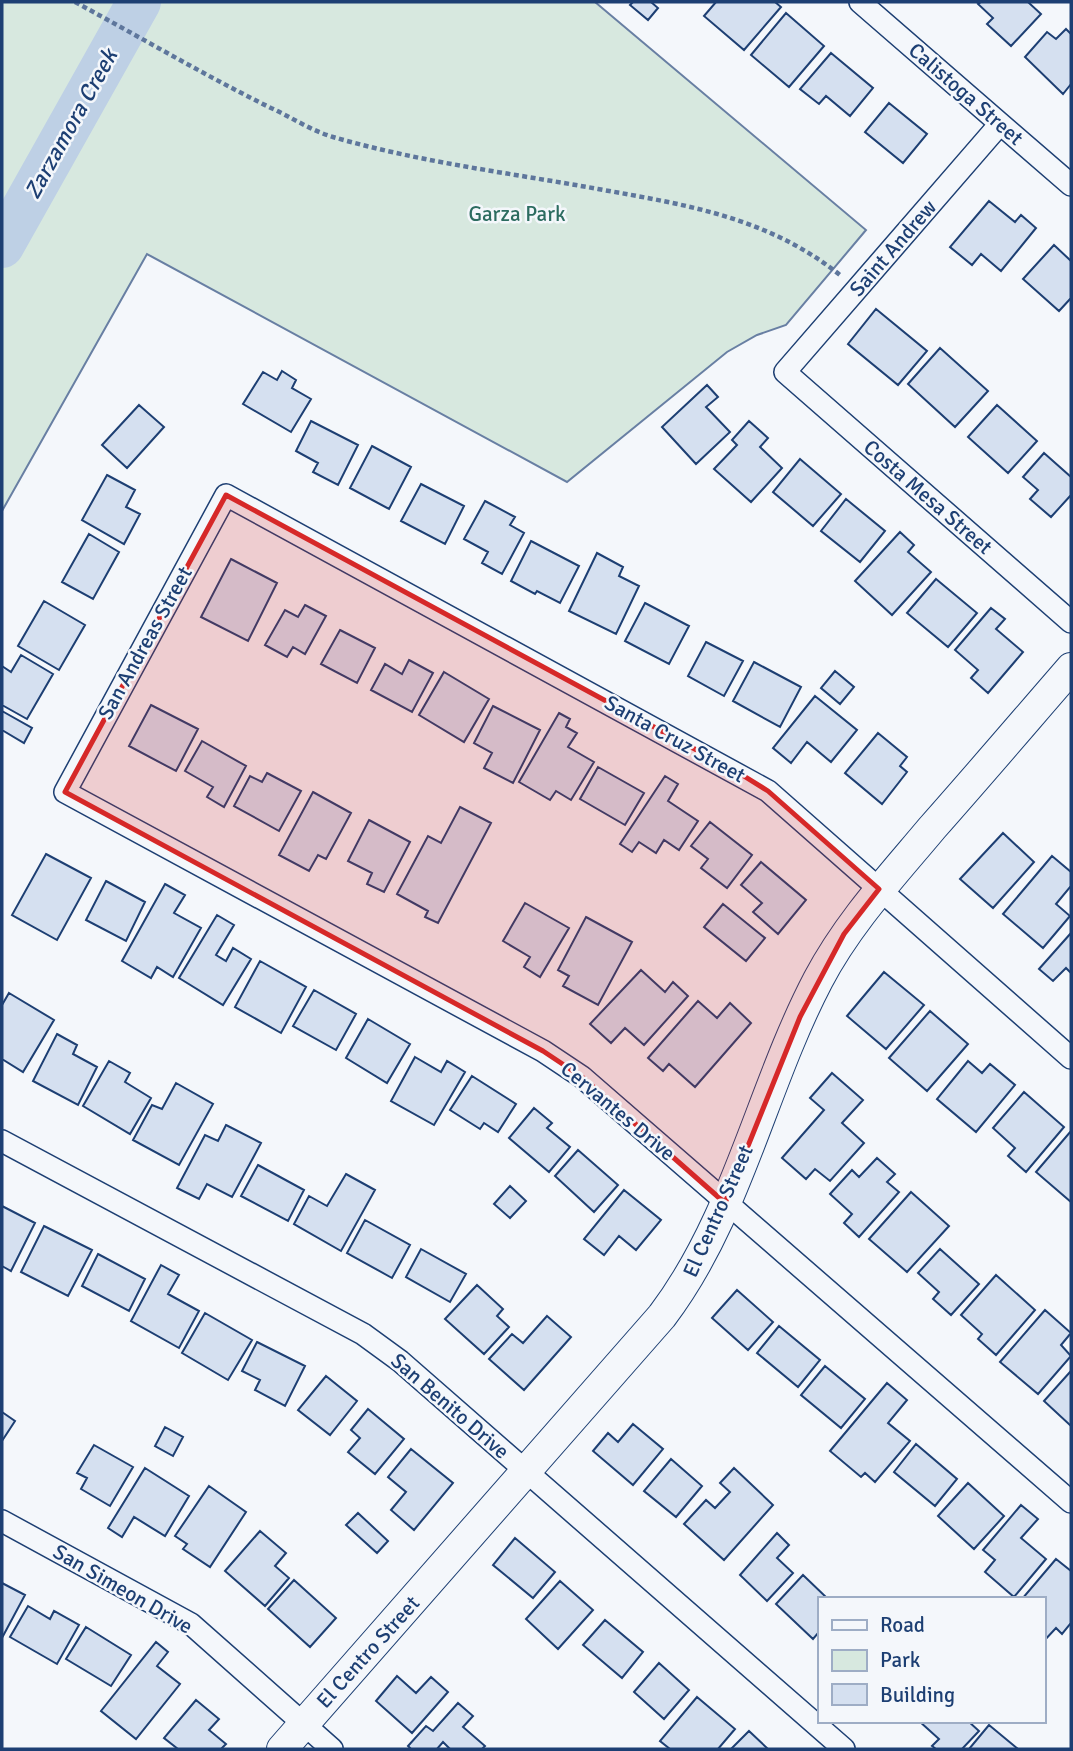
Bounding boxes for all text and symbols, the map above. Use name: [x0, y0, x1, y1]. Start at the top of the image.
street label: Calistoga Street: [903, 37, 1029, 151]
water label: Zarzamora Creek: [18, 42, 125, 204]
street label: Saint Andrew: [844, 194, 942, 302]
park label: Garza Park: [468, 201, 566, 227]
street label: Costa Mesa Street: [858, 434, 998, 560]
street label: San Andreas Street: [92, 562, 198, 724]
street label: Santa Cruz Street: [600, 690, 750, 788]
street label: Cervantes Drive: [555, 1056, 681, 1166]
street label: El Centro Street: [677, 1141, 759, 1281]
street label: San Benito Drive: [386, 1348, 514, 1464]
street label: San Simeon Drive: [49, 1538, 197, 1640]
street label: El Centro Street: [311, 1591, 425, 1713]
legend: [818, 1597, 1045, 1723]
text: Road: [880, 1612, 925, 1638]
text: Park: [880, 1647, 921, 1673]
text: Building: [880, 1682, 955, 1708]

